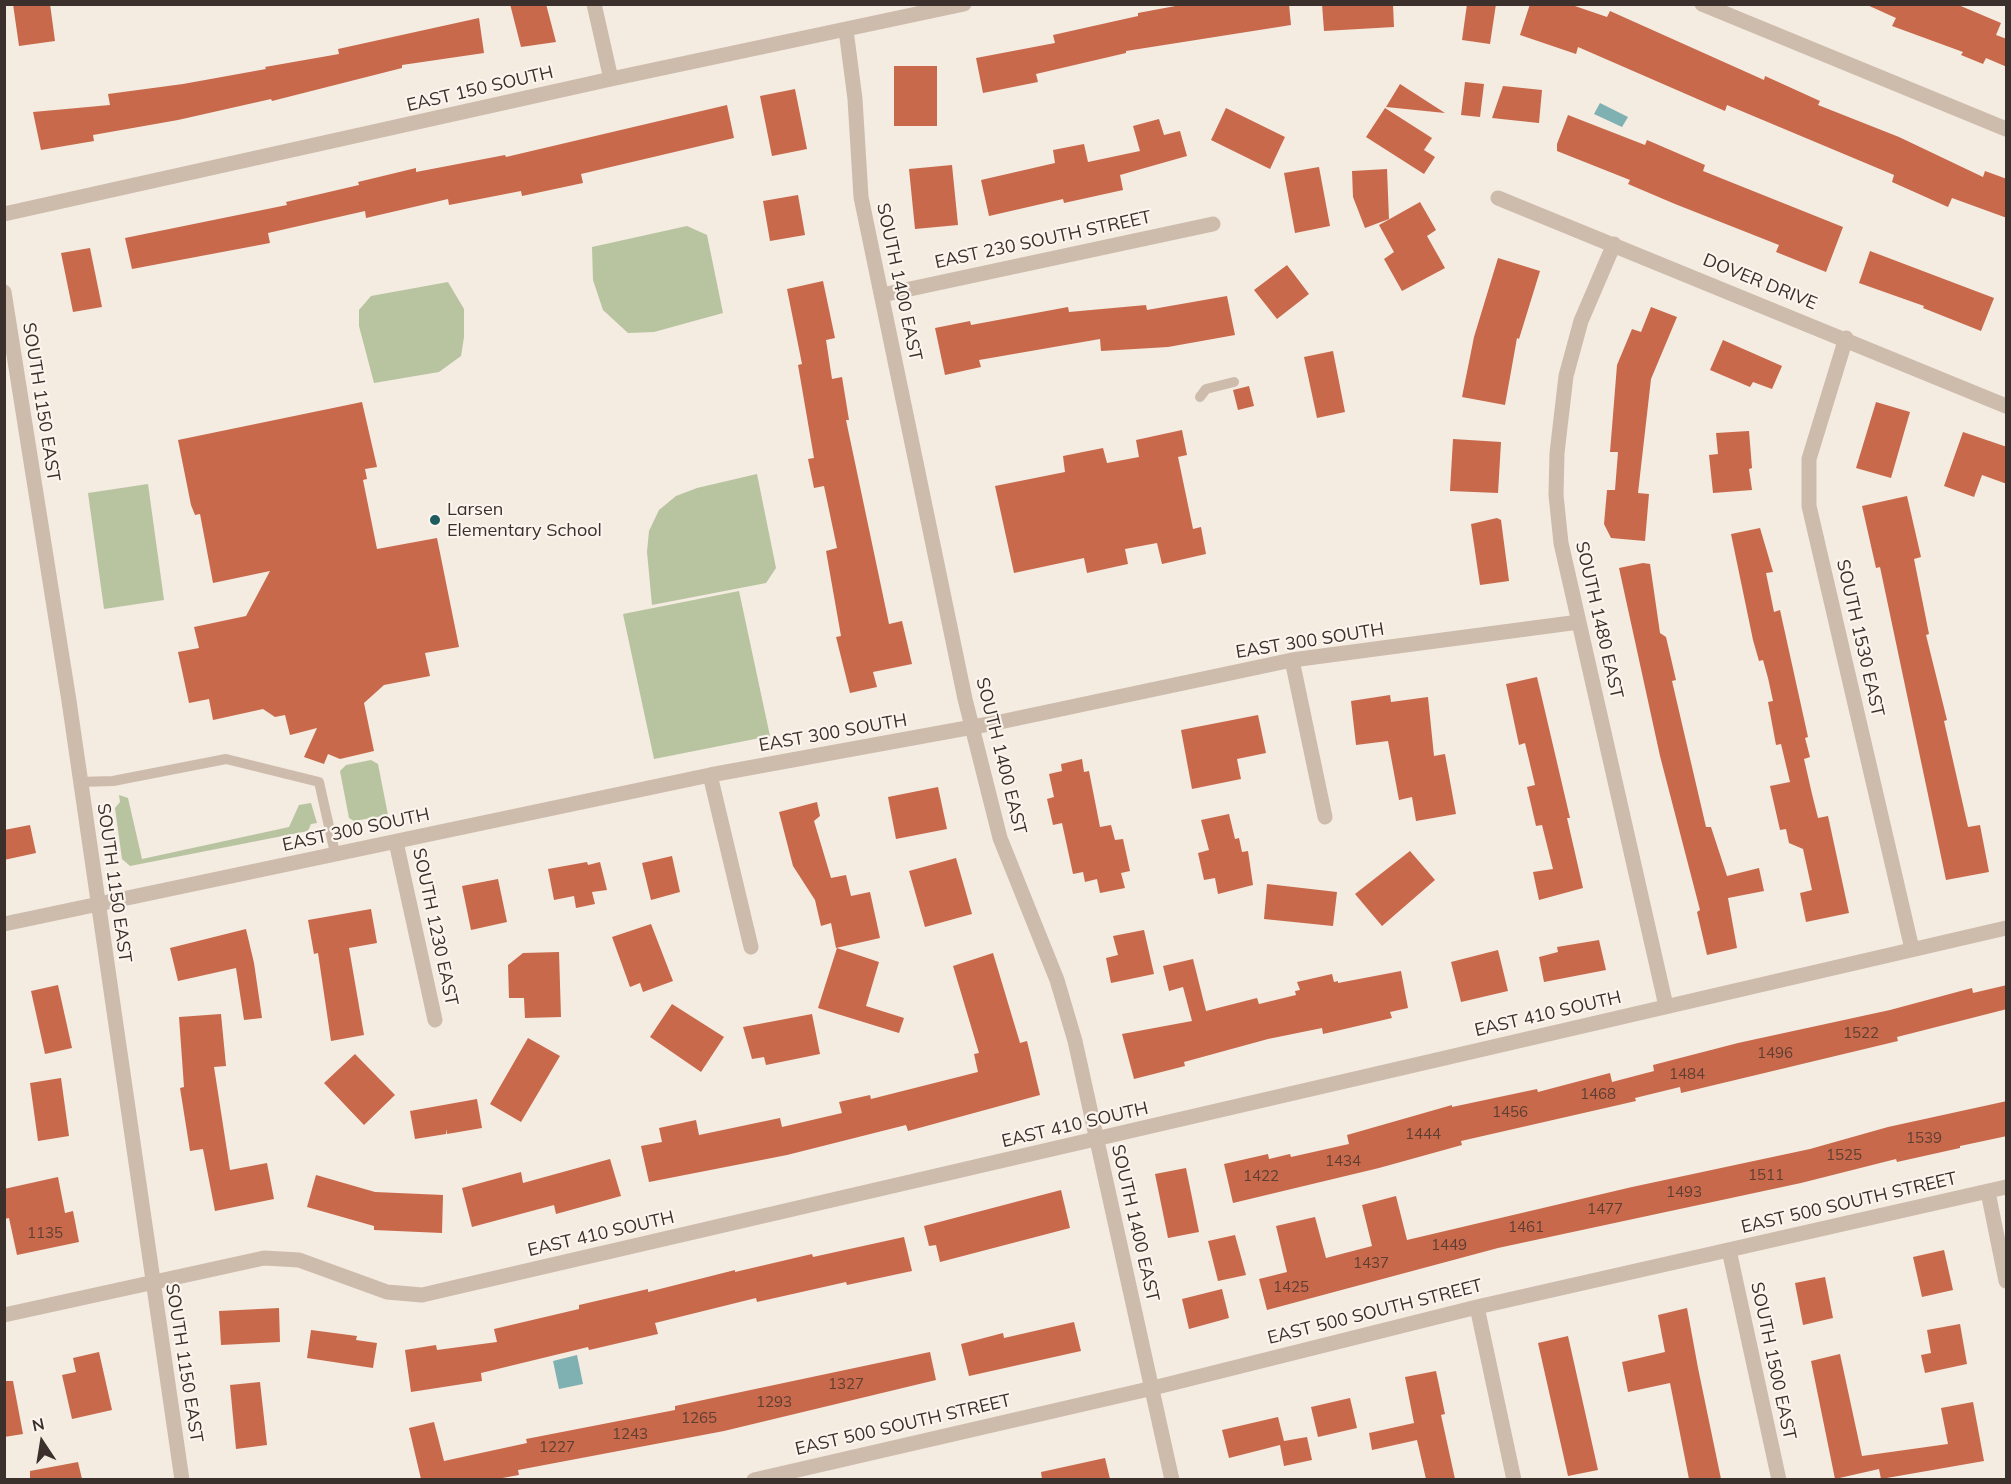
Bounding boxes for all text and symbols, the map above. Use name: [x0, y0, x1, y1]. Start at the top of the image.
street label: EAST 150 SOUTH: [405, 62, 555, 116]
street label: SOUTH 1400 EAST: [872, 201, 926, 363]
street label: EAST 230 SOUTH STREET: [933, 206, 1153, 274]
street label: DOVER DRIVE: [1700, 249, 1820, 315]
street label: SOUTH 1150 EAST: [18, 321, 64, 483]
place label: Larsen Elementary School: [447, 499, 602, 542]
marker: Larsen Elementary School: [428, 513, 442, 527]
street label: SOUTH 1480 EAST: [1570, 539, 1628, 701]
street label: SOUTH 1530 EAST: [1831, 557, 1889, 719]
street label: EAST 300 SOUTH: [1234, 619, 1386, 663]
street label: SOUTH 1400 EAST: [971, 675, 1031, 837]
street label: EAST 300 SOUTH: [757, 709, 909, 757]
street label: SOUTH 1150 EAST: [92, 802, 136, 964]
street label: EAST 300 SOUTH: [280, 804, 432, 856]
street label: SOUTH 1230 EAST: [408, 846, 462, 1008]
street label: EAST 410 SOUTH: [1473, 987, 1623, 1041]
house number: 1522: [1843, 1024, 1879, 1042]
house number: 1496: [1757, 1044, 1793, 1062]
house number: 1484: [1669, 1065, 1705, 1083]
house number: 1468: [1580, 1085, 1616, 1103]
street label: EAST 410 SOUTH: [1000, 1098, 1150, 1152]
house number: 1456: [1492, 1103, 1528, 1121]
house number: 1444: [1405, 1125, 1441, 1143]
house number: 1539: [1906, 1129, 1942, 1147]
street label: SOUTH 1400 EAST: [1106, 1142, 1164, 1304]
house number: 1525: [1826, 1146, 1862, 1164]
house number: 1434: [1325, 1152, 1361, 1170]
house number: 1511: [1748, 1166, 1784, 1184]
house number: 1422: [1243, 1167, 1279, 1185]
street label: EAST 500 SOUTH STREET: [1739, 1168, 1959, 1238]
house number: 1493: [1666, 1183, 1702, 1201]
house number: 1477: [1587, 1200, 1623, 1218]
street label: EAST 410 SOUTH: [526, 1207, 676, 1261]
house number: 1461: [1508, 1218, 1544, 1236]
house number: 1135: [27, 1224, 63, 1242]
house number: 1449: [1431, 1236, 1467, 1254]
house number: 1437: [1353, 1254, 1389, 1272]
street label: EAST 500 SOUTH STREET: [1265, 1275, 1485, 1349]
house number: 1425: [1273, 1278, 1309, 1296]
street label: SOUTH 1500 EAST: [1746, 1280, 1800, 1442]
street label: SOUTH 1150 EAST: [161, 1282, 207, 1444]
house number: 1327: [828, 1375, 864, 1393]
street label: EAST 500 SOUTH STREET: [793, 1390, 1013, 1460]
house number: 1293: [756, 1393, 792, 1411]
house number: 1265: [681, 1409, 717, 1427]
north arrow: [12, 1412, 72, 1472]
text: N: [30, 1413, 46, 1435]
house number: 1243: [612, 1425, 648, 1443]
house number: 1227: [539, 1438, 575, 1456]

